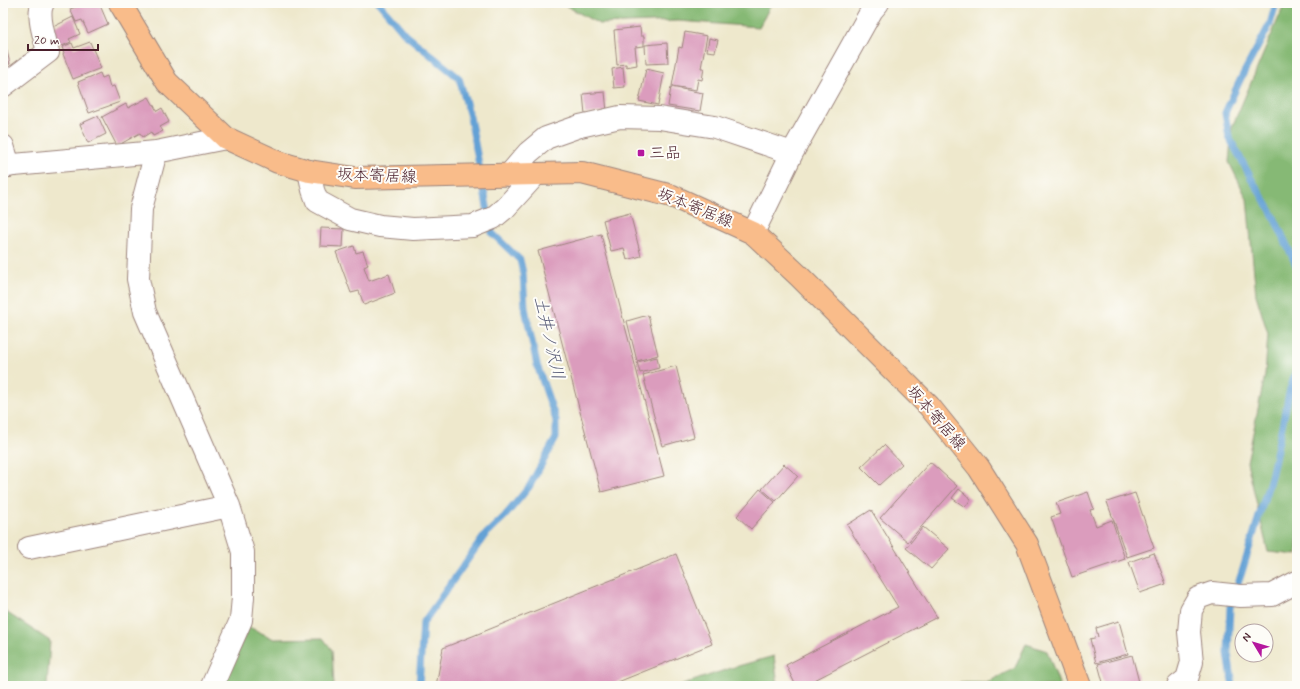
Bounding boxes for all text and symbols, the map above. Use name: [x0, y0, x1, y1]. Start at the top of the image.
scale bar: [28, 26, 98, 52]
text: 20 m: [34, 33, 60, 49]
place label: 三品: [649, 143, 681, 164]
marker: 三品: [636, 148, 646, 158]
street label: 坂本寄居線: [337, 164, 417, 188]
street label: 坂本寄居線: [654, 183, 736, 233]
water label: 土井ノ沢川: [529, 294, 569, 382]
street label: 坂本寄居線: [902, 381, 970, 455]
north arrow: [1234, 623, 1274, 663]
text: N: [1239, 630, 1255, 645]

